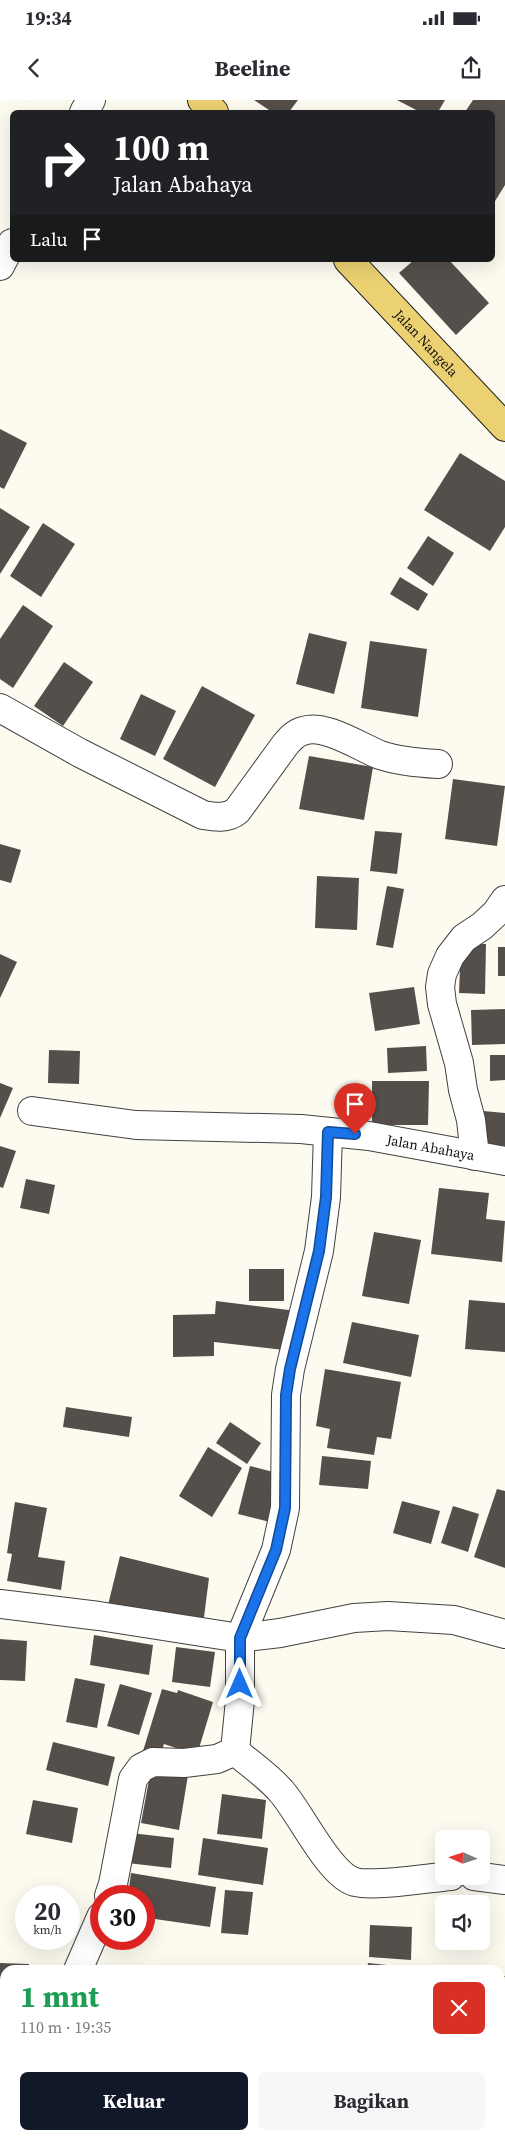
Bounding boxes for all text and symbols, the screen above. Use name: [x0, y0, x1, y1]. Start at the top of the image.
text: 19:34: [25, 5, 72, 31]
text: Beeline: [214, 53, 291, 83]
icon: back: [20, 54, 48, 82]
icon: share: [457, 54, 485, 82]
text: 100 m: [113, 124, 209, 172]
icon: right: [30, 130, 95, 195]
text: Jalan Abahaya: [113, 169, 253, 199]
icon: arrive: [78, 225, 106, 253]
text: Lalu: [30, 226, 68, 252]
street label: Jalan Nangela: [389, 304, 463, 382]
pin: [334, 1083, 376, 1134]
icon: arrive: [341, 1090, 369, 1118]
street label: Jalan Abahaya: [384, 1129, 477, 1165]
position arrow: [213, 1657, 265, 1709]
north arrow: [435, 1830, 490, 1885]
map controls: [435, 1830, 490, 1950]
speed limit sign: 30: [90, 1885, 155, 1950]
text: 20: [34, 1894, 61, 1928]
button: sound: [435, 1895, 490, 1950]
text: km/h: [33, 1922, 62, 1938]
text: 1 mnt: [20, 1976, 99, 2017]
button: close: [433, 1982, 485, 2034]
text: 110 m · 19:35: [20, 2016, 111, 2038]
button: Keluar: [20, 2072, 248, 2130]
button: Bagikan: [258, 2072, 485, 2130]

